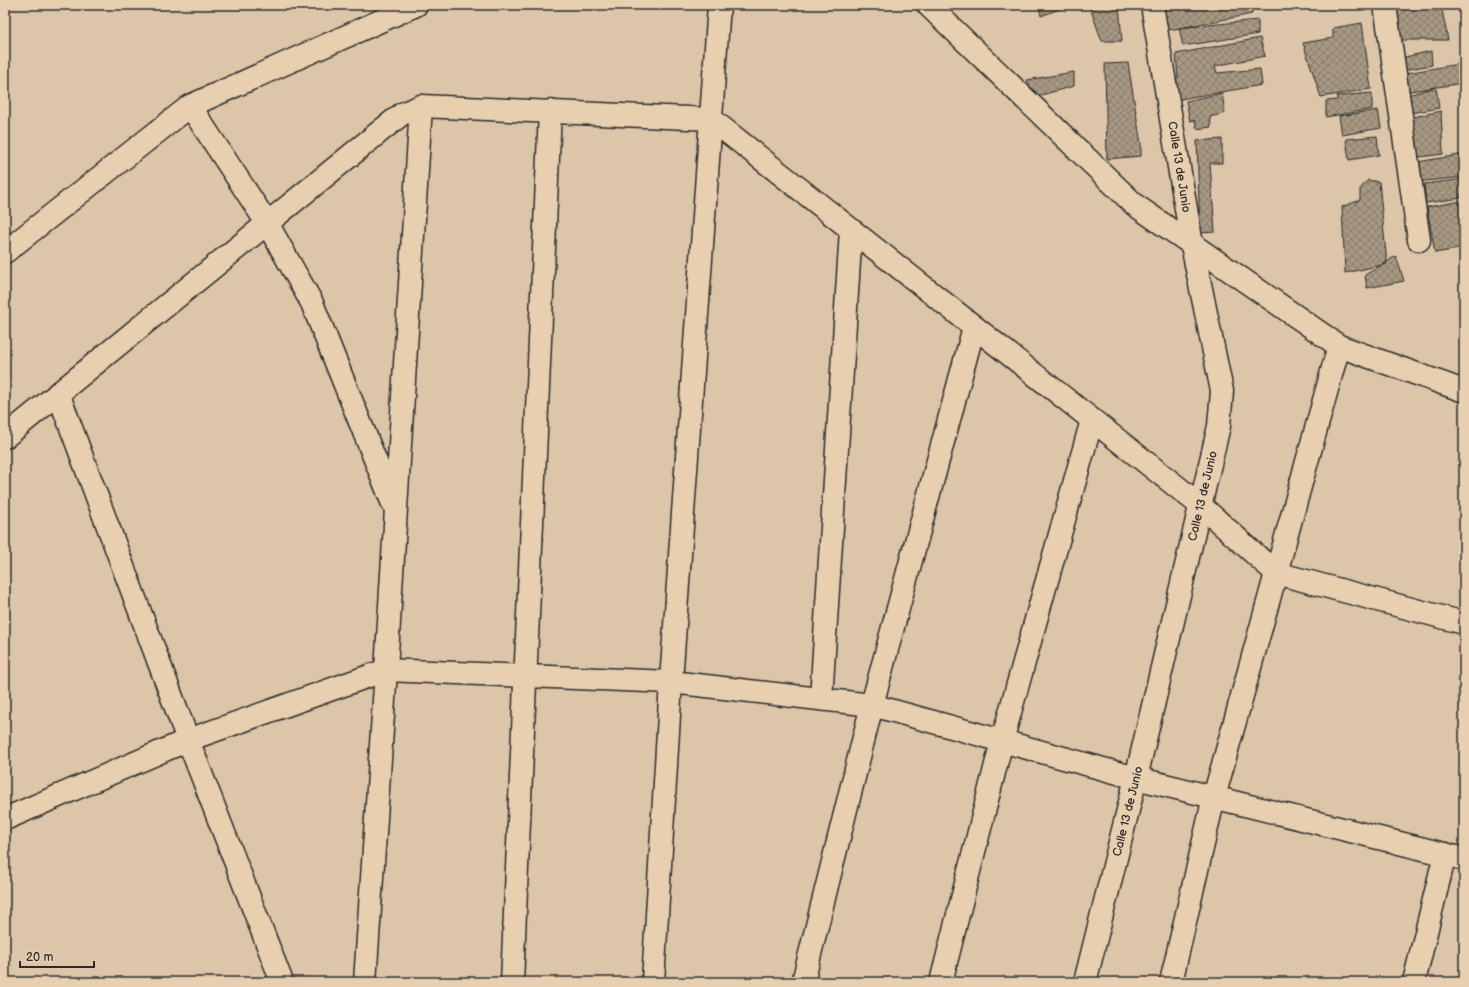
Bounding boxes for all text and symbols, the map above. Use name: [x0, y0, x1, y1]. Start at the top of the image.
street label: Calle 13 de Junio: [1164, 120, 1194, 214]
street label: Calle 13 de Junio: [1185, 449, 1220, 543]
street label: Calle 13 de Junio: [1109, 765, 1146, 858]
scale bar: [20, 943, 94, 969]
text: 20 m: [26, 950, 53, 965]

